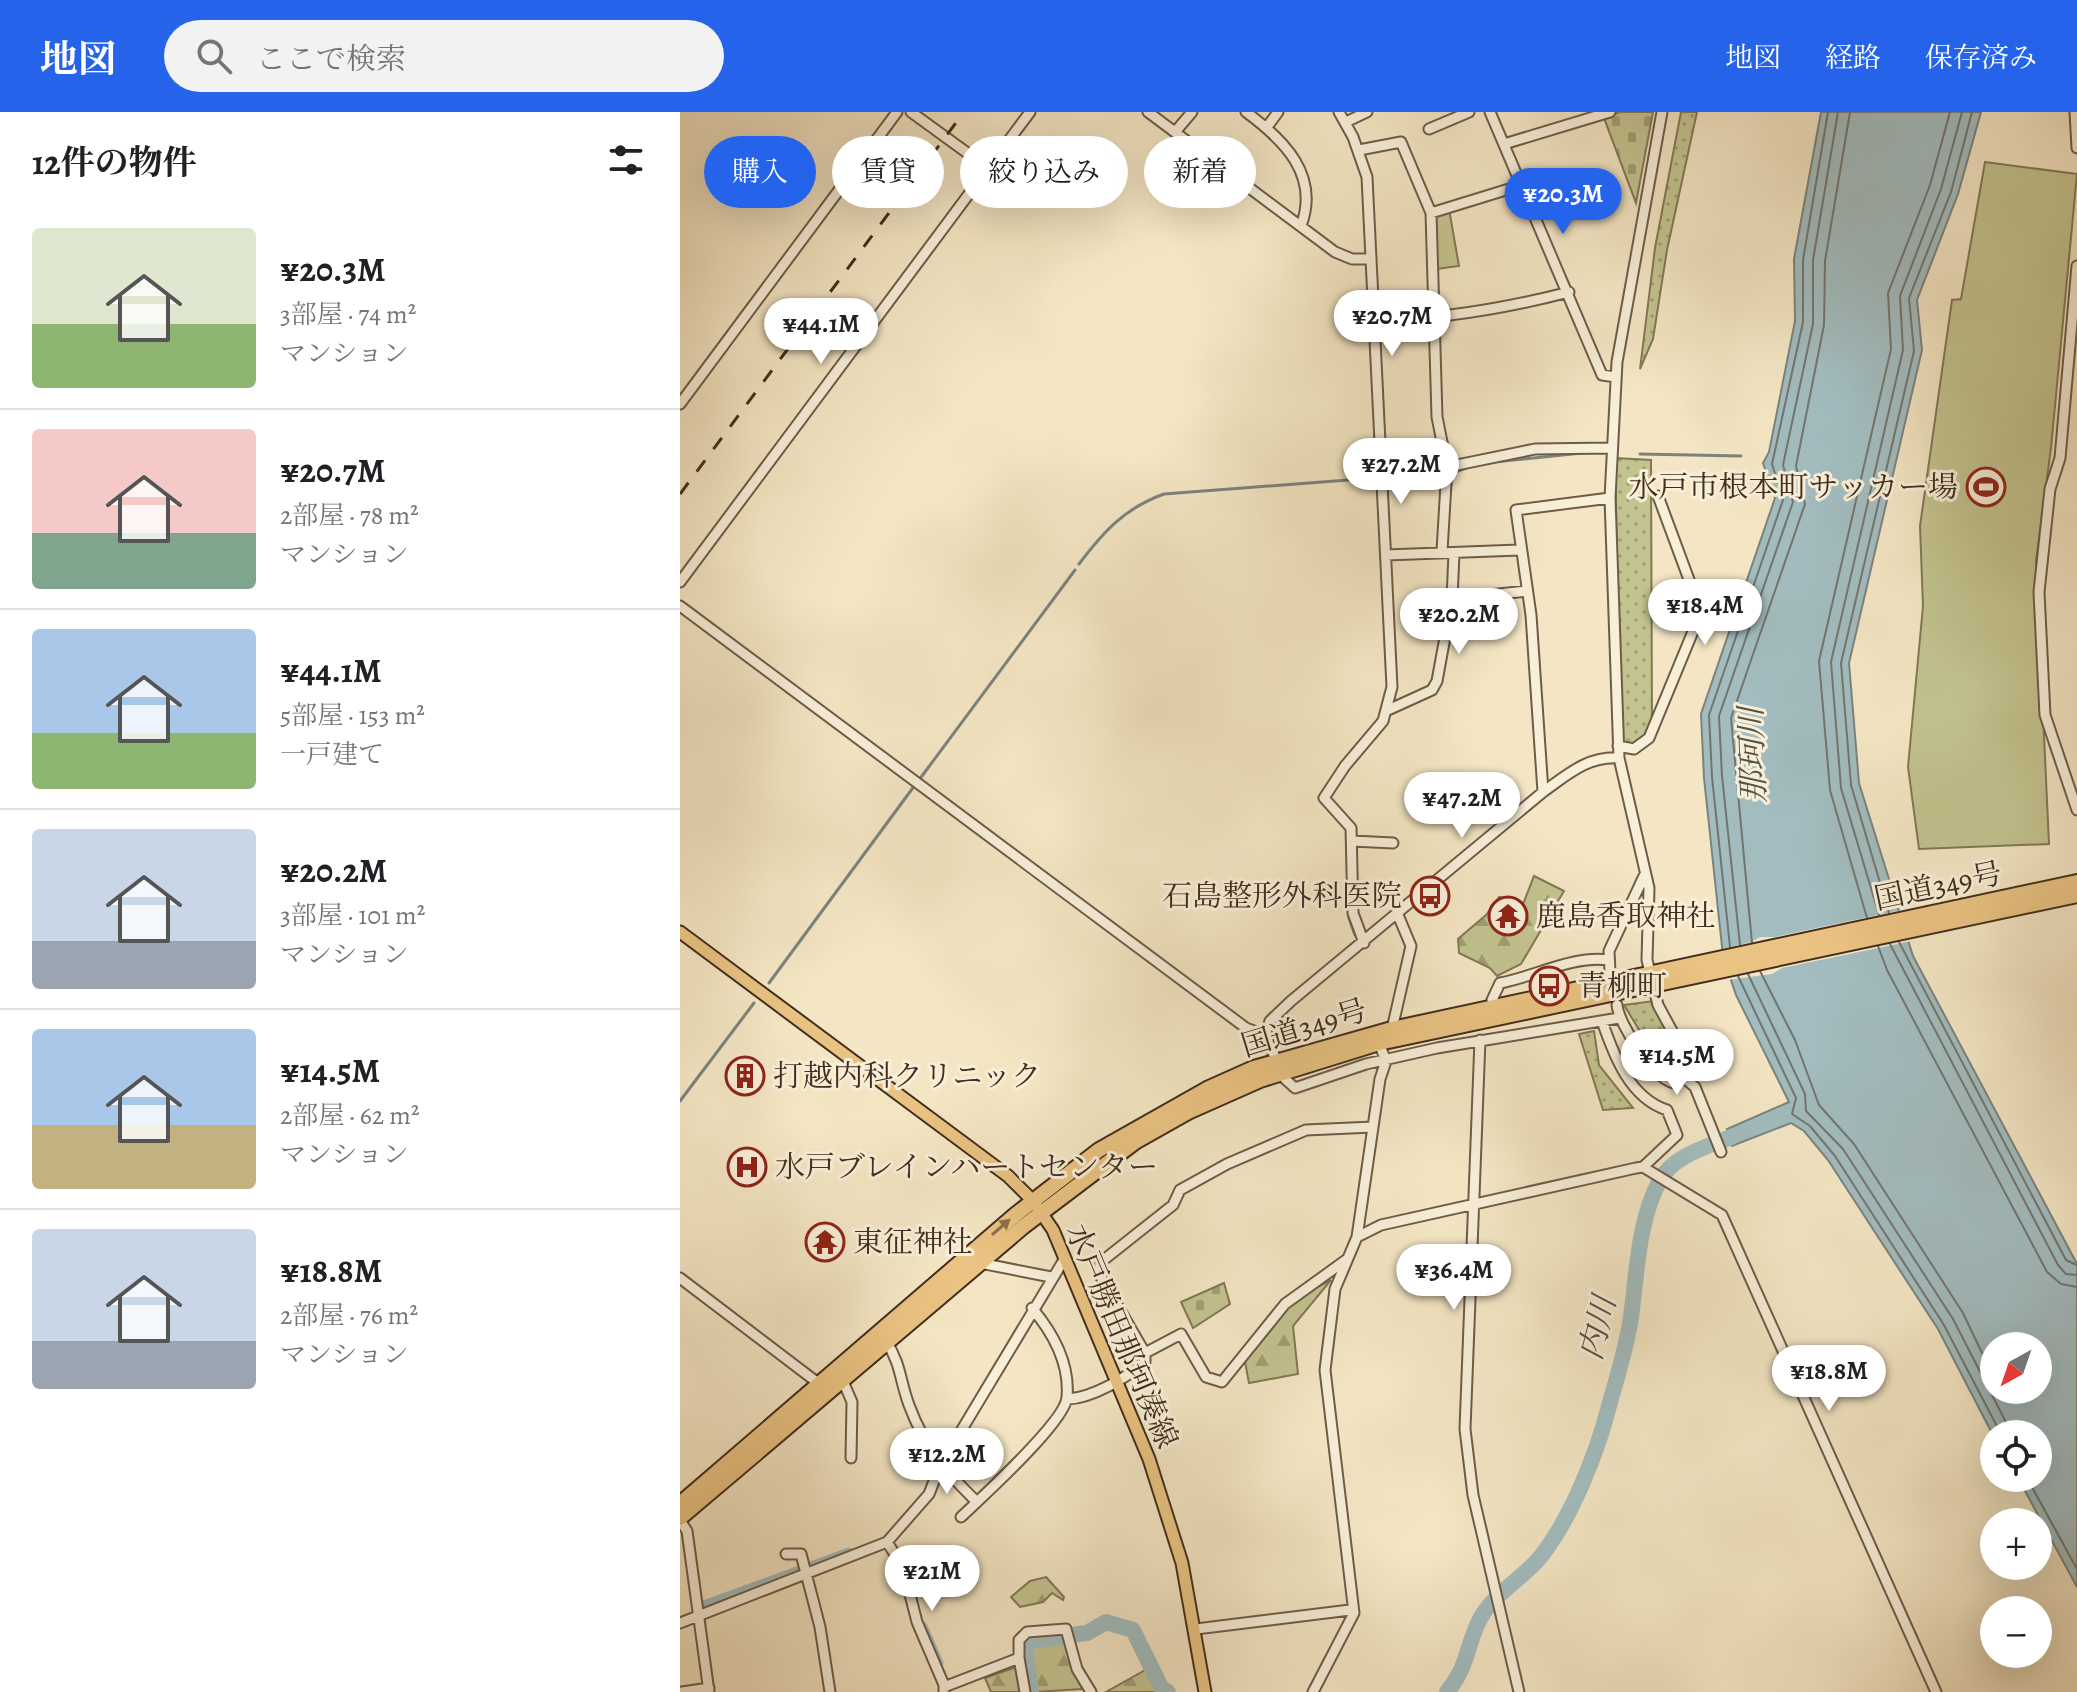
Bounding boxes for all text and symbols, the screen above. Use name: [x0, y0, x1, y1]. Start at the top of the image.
search box: [164, 20, 724, 92]
text: 地図: [40, 33, 116, 85]
icon: search: [192, 34, 236, 78]
text: ここで検索: [256, 39, 406, 79]
text: 地図: [1725, 39, 1781, 77]
text: 経路: [1825, 39, 1881, 77]
text: 保存済み: [1925, 39, 2037, 77]
chip: 購入: [704, 136, 816, 208]
chip: 賃貸: [832, 136, 944, 208]
chip: 絞り込み: [960, 136, 1128, 208]
chip: 新着: [1144, 136, 1256, 208]
icon: filters: [604, 138, 648, 182]
text: 12件の物件: [32, 139, 197, 186]
pin: ¥20.3M: [1498, 168, 1628, 236]
text: ¥20.3M: [1523, 176, 1603, 211]
text: ¥20.3M: [280, 246, 386, 293]
icon: home: [96, 260, 192, 356]
pin: ¥20.7M: [1327, 290, 1457, 358]
text: 3部屋 · 74 m²: [280, 297, 416, 332]
pin: ¥44.1M: [756, 298, 886, 366]
text: ¥20.7M: [1352, 298, 1432, 333]
text: ¥44.1M: [782, 306, 860, 341]
text: マンション: [280, 336, 409, 371]
pin: ¥27.2M: [1336, 438, 1466, 506]
text: ¥27.2M: [1361, 446, 1441, 481]
text: ¥20.7M: [280, 447, 386, 494]
icon: home: [96, 461, 192, 557]
sports icon: 水戸市根本町サッカー場: [1965, 466, 2007, 508]
place label: 水戸市根本町サッカー場: [1629, 467, 1958, 507]
text: 2部屋 · 78 m²: [280, 498, 419, 533]
text: マンション: [280, 537, 409, 572]
pin: ¥18.4M: [1640, 579, 1770, 647]
text: ¥18.4M: [1666, 587, 1744, 622]
pin: ¥20.2M: [1394, 588, 1524, 656]
text: ¥20.2M: [1418, 596, 1500, 631]
text: ¥44.1M: [280, 647, 382, 694]
icon: home: [96, 661, 192, 757]
text: 5部屋 · 153 m²: [280, 698, 425, 733]
water label: 那珂川: [1728, 703, 1776, 804]
text: 一戸建て: [280, 737, 384, 772]
pin: ¥47.2M: [1397, 772, 1527, 840]
text: ¥47.2M: [1422, 780, 1502, 815]
text: ¥20.2M: [280, 847, 387, 894]
street label: 国道349号: [1870, 853, 2006, 919]
icon: home: [96, 861, 192, 957]
bus stop icon: 石島整形外科医院: [1409, 875, 1451, 917]
place label: 石島整形外科医院: [1162, 876, 1402, 916]
temple icon: 鹿島香取神社: [1487, 895, 1529, 937]
place label: 鹿島香取神社: [1536, 896, 1716, 936]
text: 3部屋 · 101 m²: [280, 898, 425, 933]
text: マンション: [280, 937, 409, 972]
bus stop icon: 青柳町: [1528, 965, 1570, 1007]
place label: 青柳町: [1577, 966, 1667, 1006]
street label: 国道349号: [1236, 990, 1372, 1066]
pin: ¥14.5M: [1612, 1029, 1742, 1097]
text: ¥14.5M: [1639, 1037, 1715, 1072]
text: ¥14.5M: [280, 1047, 380, 1094]
building icon: 打越内科クリニック: [724, 1055, 766, 1097]
place label: 打越内科クリニック: [773, 1056, 1041, 1096]
icon: home: [96, 1061, 192, 1157]
text: 2部屋 · 62 m²: [280, 1098, 420, 1133]
text: マンション: [280, 1137, 409, 1172]
hospital icon: 水戸ブレインハートセンター: [726, 1146, 768, 1188]
place label: 水戸ブレインハートセンター: [775, 1147, 1158, 1187]
street label: 水戸勝田那珂湊線: [1057, 1218, 1187, 1454]
one-way arrow: [991, 1219, 1011, 1236]
temple icon: 東征神社: [804, 1221, 846, 1263]
place label: 東征神社: [853, 1222, 973, 1262]
pin: ¥36.4M: [1389, 1244, 1519, 1312]
text: ¥18.8M: [280, 1247, 382, 1294]
text: ¥36.4M: [1414, 1252, 1494, 1287]
icon: home: [96, 1261, 192, 1357]
water label: 内川: [1568, 1289, 1627, 1364]
text: 2部屋 · 76 m²: [280, 1298, 418, 1333]
north arrow: [1980, 1332, 2052, 1404]
map controls: [1980, 1332, 2052, 1668]
text: マンション: [280, 1337, 409, 1372]
pin: ¥18.8M: [1764, 1345, 1894, 1413]
text: ¥18.8M: [1790, 1353, 1868, 1388]
button: locate: [1980, 1420, 2052, 1492]
pin: ¥12.2M: [882, 1428, 1012, 1496]
text: ¥12.2M: [908, 1436, 986, 1471]
button: +: [1980, 1508, 2052, 1580]
pin: ¥21M: [885, 1545, 979, 1613]
text: ¥21M: [903, 1553, 961, 1588]
button: −: [1980, 1596, 2052, 1668]

